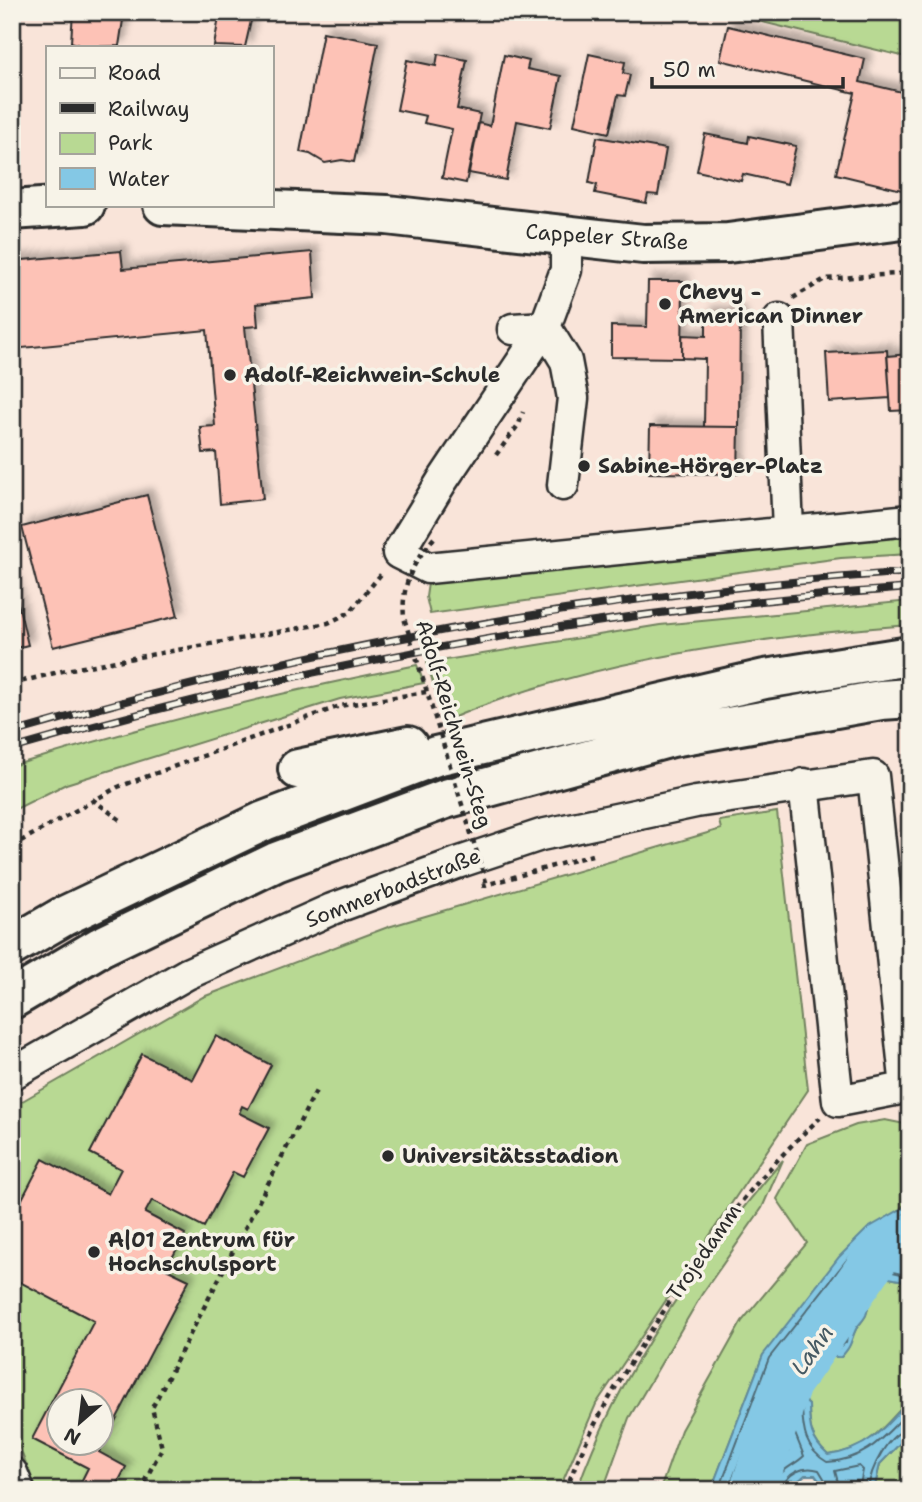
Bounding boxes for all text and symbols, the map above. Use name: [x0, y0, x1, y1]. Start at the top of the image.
legend: [46, 46, 273, 206]
scale bar: [652, 46, 843, 90]
text: 50 m: [663, 56, 716, 84]
text: Road: [108, 59, 161, 87]
text: Railway: [108, 95, 190, 123]
text: Park: [108, 129, 153, 157]
text: Water: [108, 165, 170, 193]
street label: Cappeler Straße: [525, 217, 689, 257]
place label: Chevy - American Dinner: [679, 278, 863, 330]
marker: Chevy - American Dinner: [657, 296, 673, 312]
place label: Adolf-Reichwein-Schule: [244, 361, 500, 389]
marker: Adolf-Reichwein-Schule: [222, 367, 238, 383]
place label: Sabine-Hörger-Platz: [598, 452, 823, 480]
marker: Sabine-Hörger-Platz: [576, 458, 592, 474]
street label: Adolf-Reichwein-Steg: [409, 616, 499, 832]
street label: Sommerbadstraße: [301, 842, 485, 934]
place label: Universitätsstadion: [402, 1142, 619, 1170]
marker: Universitätsstadion: [380, 1148, 396, 1164]
street label: Trojedamm: [660, 1198, 748, 1306]
place label: A|01 Zentrum für Hochschulsport: [108, 1226, 295, 1278]
marker: A|01 Zentrum für Hochschulsport: [86, 1244, 102, 1260]
water label: Lahn: [784, 1319, 840, 1381]
north arrow: [46, 1386, 116, 1456]
text: N: [60, 1422, 85, 1451]

